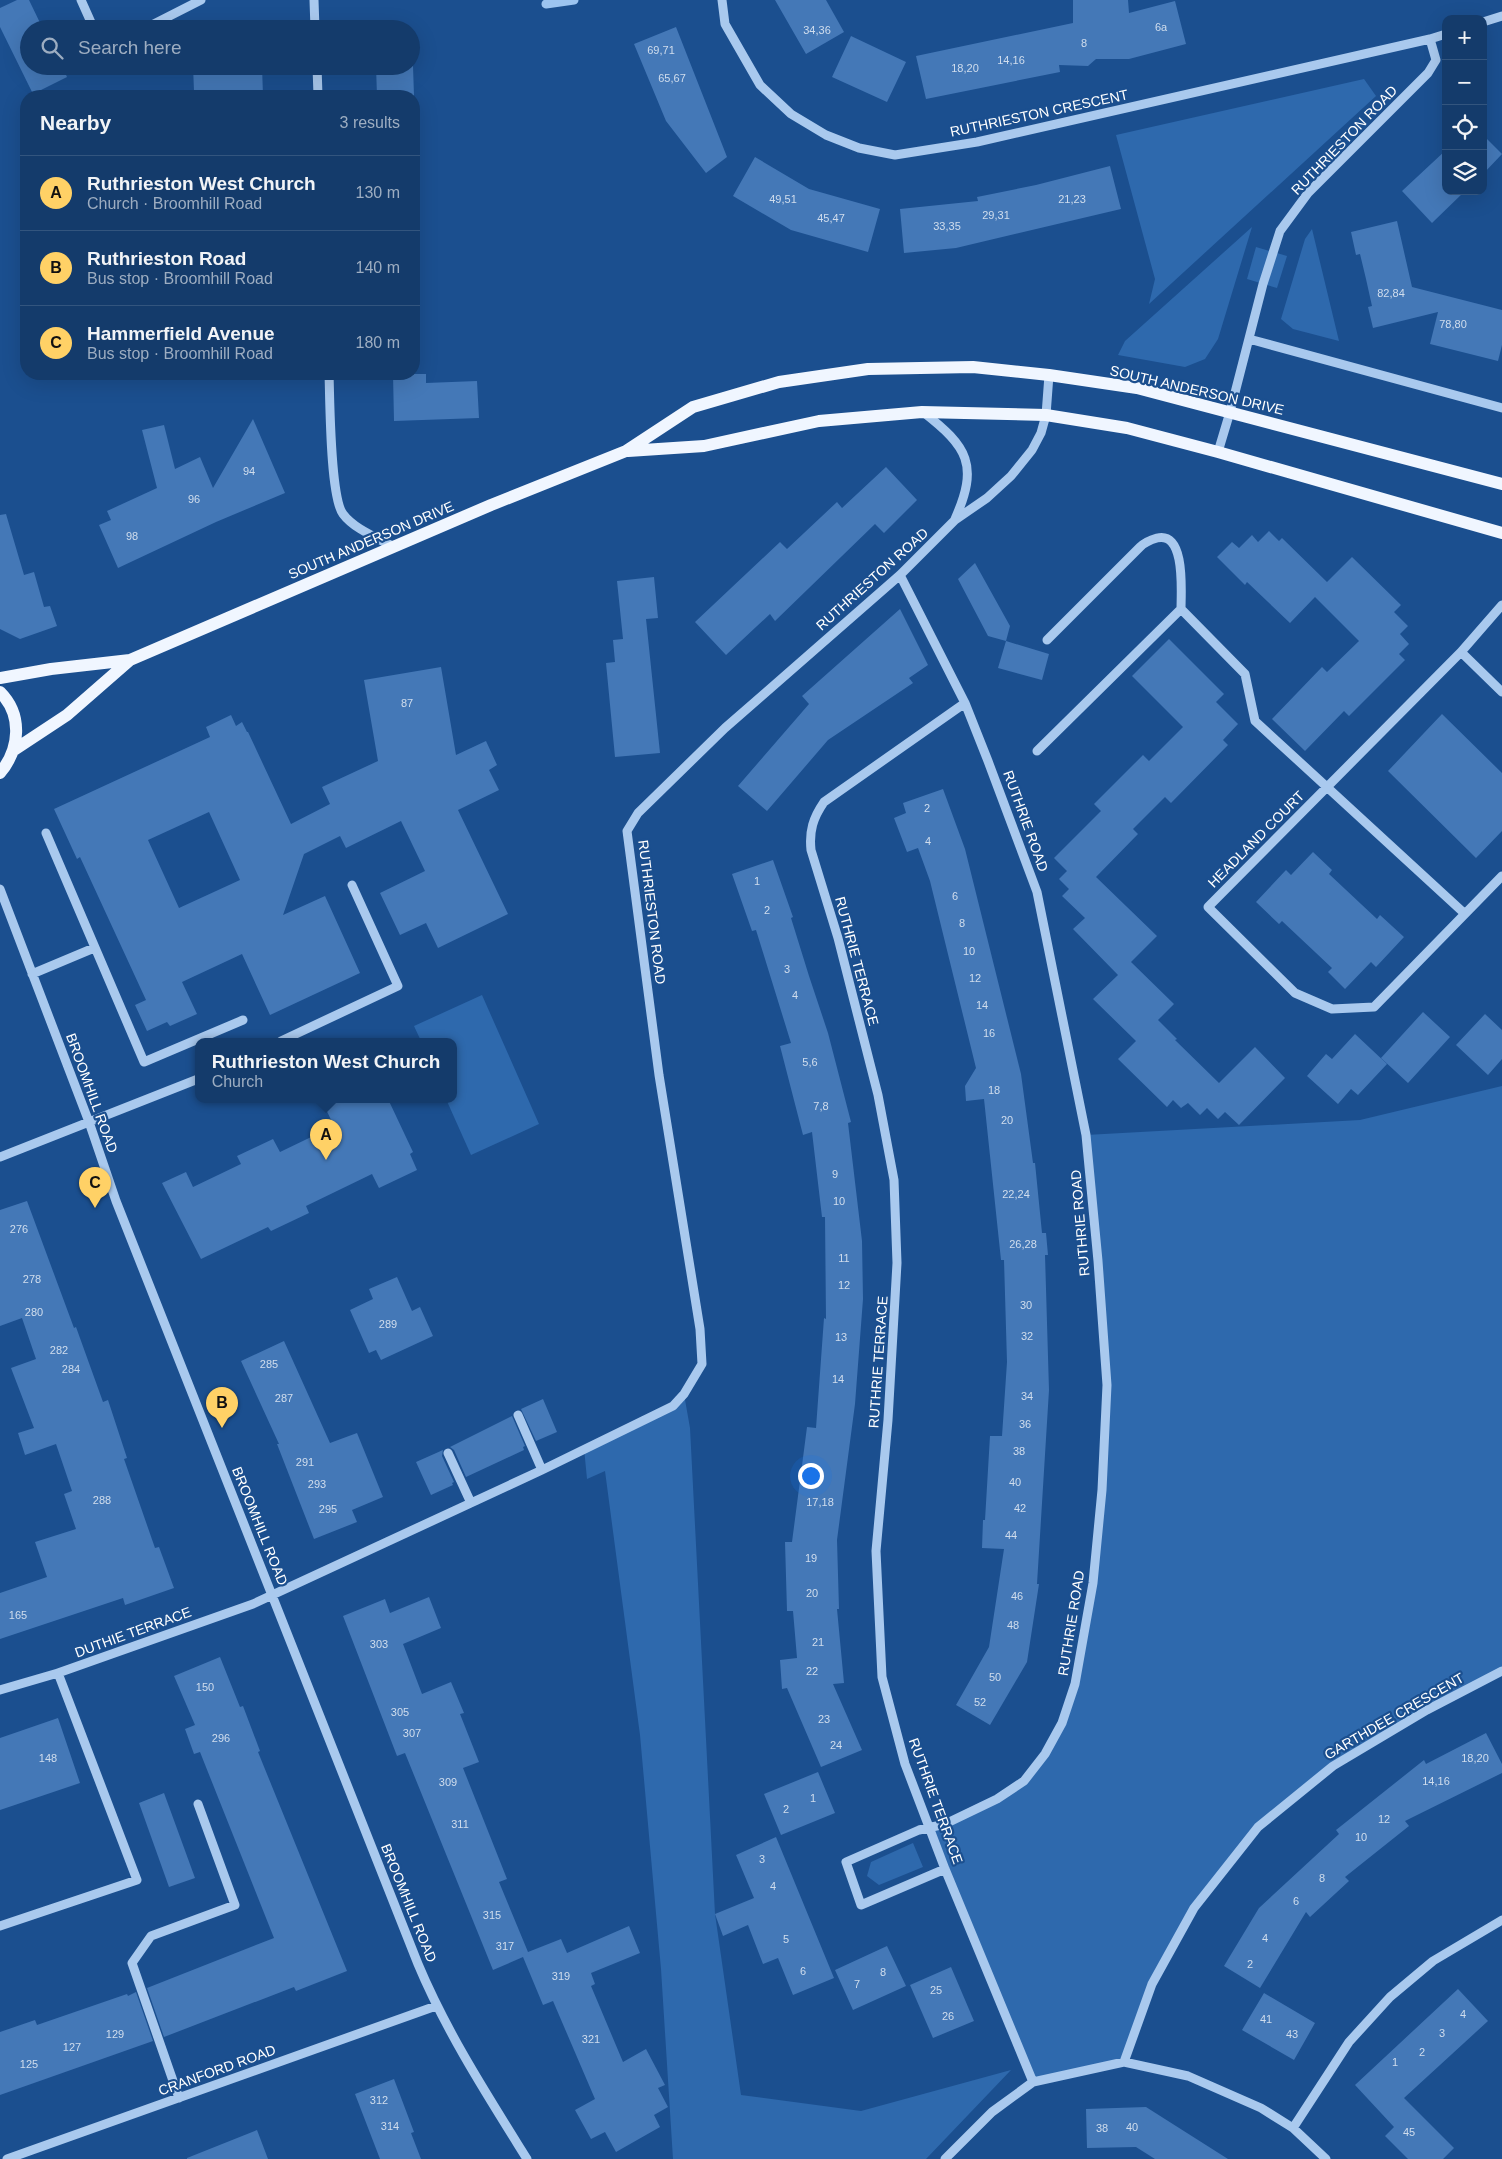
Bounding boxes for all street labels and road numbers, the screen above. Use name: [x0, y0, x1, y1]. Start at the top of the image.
street label: RUTHRIESTON ROAD: [1288, 82, 1400, 198]
street label: RUTHRIESTON CRESCENT: [948, 86, 1130, 140]
street label: SOUTH ANDERSON DRIVE: [1108, 362, 1286, 418]
street label: SOUTH ANDERSON DRIVE: [286, 498, 456, 582]
street label: RUTHRIESTON ROAD: [813, 524, 931, 634]
street label: RUTHRIE ROAD: [1000, 768, 1052, 874]
street label: HEADLAND COURT: [1205, 787, 1308, 890]
street label: RUTHRIESTON ROAD: [635, 839, 669, 985]
street label: RUTHRIE TERRACE: [832, 895, 882, 1027]
street label: BROOMHILL ROAD: [63, 1031, 121, 1155]
street label: RUTHRIE ROAD: [1067, 1169, 1093, 1277]
street label: RUTHRIE TERRACE: [865, 1295, 891, 1429]
street label: BROOMHILL ROAD: [229, 1464, 291, 1588]
street label: RUTHRIE ROAD: [1055, 1569, 1087, 1677]
street label: DUTHIE TERRACE: [73, 1604, 193, 1660]
street label: GARTHDEE CRESCENT: [1321, 1669, 1467, 1763]
street label: RUTHRIE TERRACE: [906, 1736, 966, 1866]
street label: BROOMHILL ROAD: [378, 1841, 440, 1965]
street label: CRANFORD ROAD: [156, 2041, 278, 2099]

